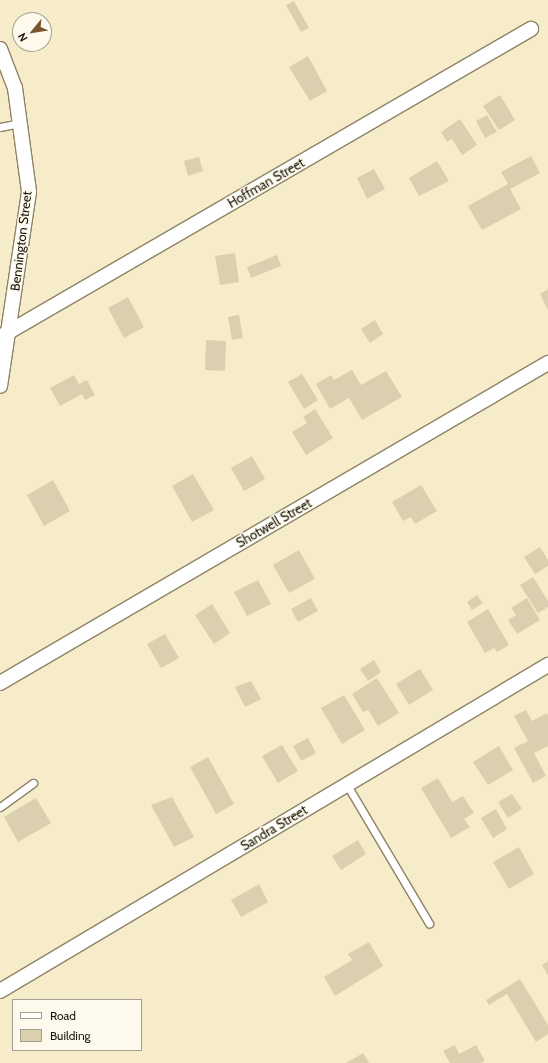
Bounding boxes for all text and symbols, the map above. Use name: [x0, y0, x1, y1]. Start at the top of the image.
north arrow: [12, 12, 52, 52]
text: N: [14, 31, 30, 44]
street label: Hoffman Street: [225, 155, 307, 211]
street label: Bennington Street: [7, 190, 35, 292]
street label: Shotwell Street: [234, 495, 314, 551]
street label: Sandra Street: [238, 802, 310, 854]
legend: [12, 999, 142, 1051]
text: Road: [50, 1008, 76, 1023]
text: Building: [50, 1028, 91, 1043]

